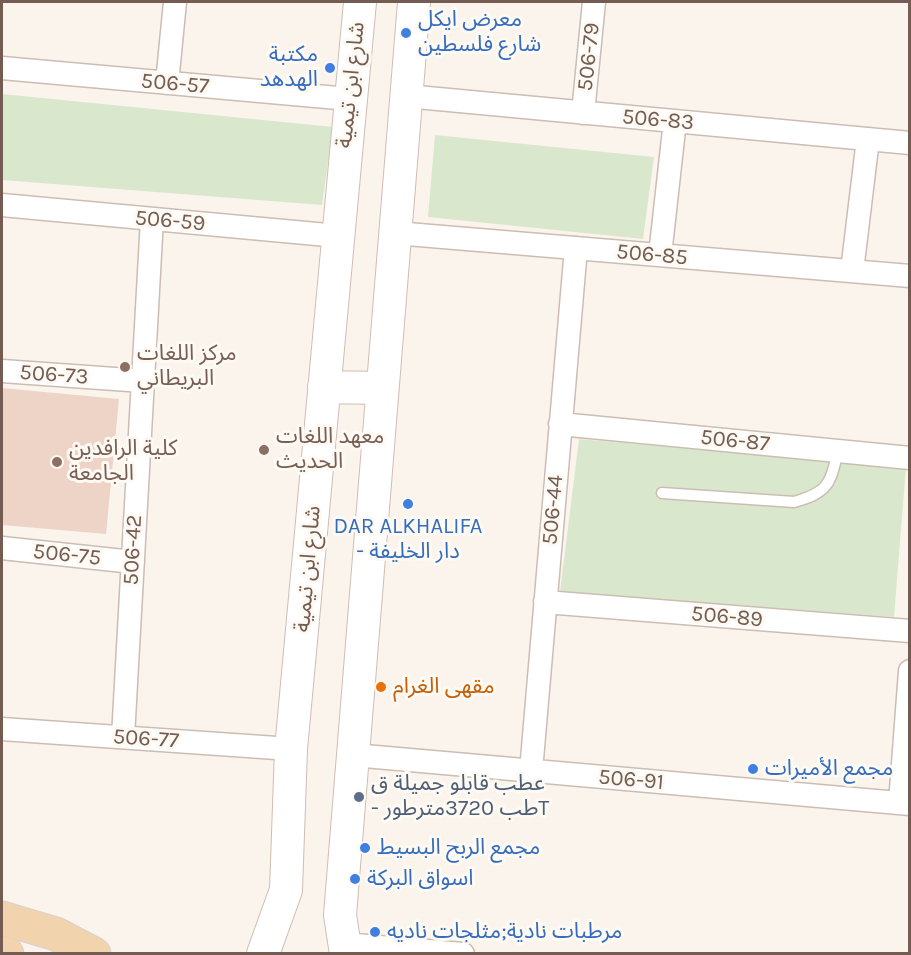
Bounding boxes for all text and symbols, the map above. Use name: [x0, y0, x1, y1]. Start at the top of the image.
place label: معرض ايكل شارع فلسطين: [418, 7, 541, 58]
street label: شارع ابن تيمية: [331, 20, 371, 150]
street label: 506-79: [572, 21, 606, 93]
marker: معرض ايكل شارع فلسطين: [399, 26, 413, 40]
place label: مكتبة الهدهد: [260, 42, 318, 94]
marker: مكتبة الهدهد: [323, 61, 337, 75]
street label: 506-57: [140, 68, 210, 100]
street label: 506-83: [621, 104, 695, 136]
street label: 506-59: [134, 205, 206, 237]
street label: 506-85: [615, 239, 689, 271]
place label: مركز اللغات البريطاني: [137, 341, 237, 392]
street label: 506-73: [19, 359, 89, 391]
marker: مركز اللغات البريطاني: [118, 360, 132, 374]
place label: معهد اللغات الحديث: [276, 424, 384, 476]
street label: 506-87: [699, 424, 771, 458]
place label: كلية الرافدين الجامعة: [69, 436, 177, 488]
marker: معهد اللغات الحديث: [257, 443, 271, 457]
marker: كلية الرافدين الجامعة: [50, 455, 64, 469]
street label: 506-44: [537, 474, 569, 546]
marker: DAR ALKHALIFA - دار الخليفة: [401, 497, 415, 511]
street label: شارع ابن تيمية: [289, 505, 327, 633]
street label: 506-42: [118, 514, 148, 586]
place label: DAR ALKHALIFA - دار الخليفة: [334, 514, 482, 566]
street label: 506-75: [32, 538, 102, 572]
street label: 506-89: [690, 601, 764, 633]
place label: مقهى الغرام: [393, 674, 494, 700]
marker: مقهى الغرام: [374, 680, 388, 694]
street label: 506-77: [112, 724, 180, 754]
place label: مجمع الأميرات: [765, 756, 893, 782]
marker: مجمع الأميرات: [746, 762, 760, 776]
street label: 506-91: [597, 764, 665, 796]
place label: عطب قابلو جميلة ق - طب 3720مترطورT: [371, 771, 549, 822]
marker: عطب قابلو جميلة ق - طب 3720مترطورT: [352, 790, 366, 804]
place label: مجمع الربح البسيط: [377, 835, 540, 861]
marker: مجمع الربح البسيط: [358, 841, 372, 855]
place label: اسواق البركة: [367, 866, 473, 892]
marker: اسواق البركة: [348, 872, 362, 886]
place label: مرطبات نادية;مثلجات ناديه: [387, 919, 622, 945]
marker: مرطبات نادية;مثلجات ناديه: [368, 925, 382, 939]

